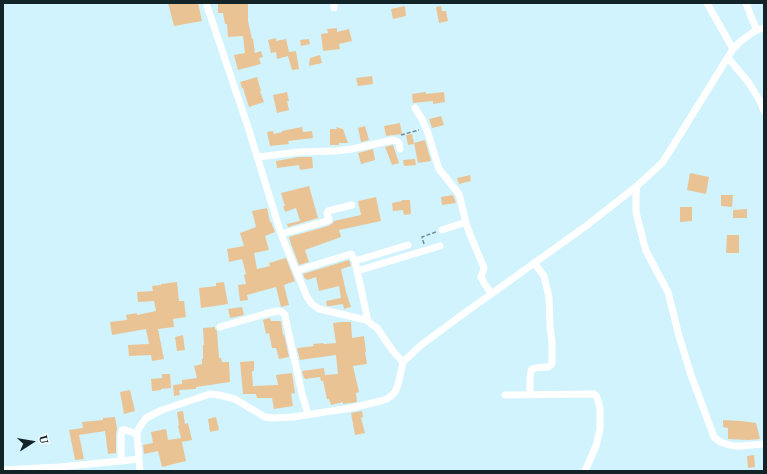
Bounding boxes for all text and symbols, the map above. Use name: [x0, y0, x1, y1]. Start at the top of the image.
north arrow: [12, 422, 52, 462]
text: U: [36, 434, 52, 445]

